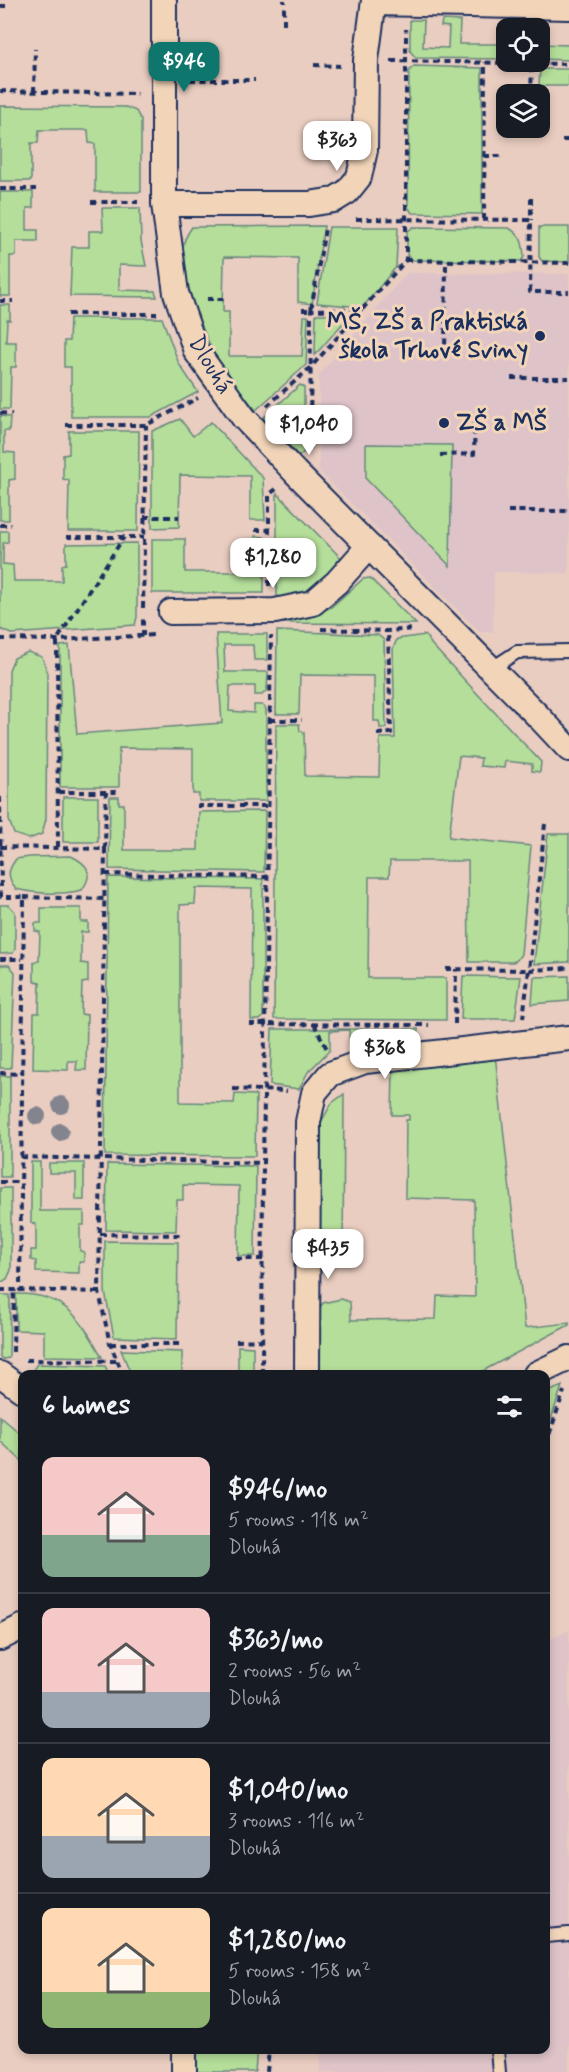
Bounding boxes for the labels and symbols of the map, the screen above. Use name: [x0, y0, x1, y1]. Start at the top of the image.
pin: $946: [148, 42, 220, 93]
pin: $363: [301, 121, 373, 172]
place label: MŠ, ZŠ a Praktiská škola Trhové Sviny: [327, 306, 528, 366]
marker: MŠ, ZŠ a Praktiská škola Trhové Sviny: [533, 329, 547, 343]
street label: Dlouhá: [180, 330, 240, 400]
pin: $1,040: [260, 405, 358, 456]
place label: ZŠ a MŠ: [456, 407, 547, 439]
marker: ZŠ a MŠ: [437, 416, 451, 430]
pin: $1,280: [224, 538, 322, 589]
pin: $368: [349, 1029, 421, 1080]
pin: $435: [292, 1229, 364, 1280]

